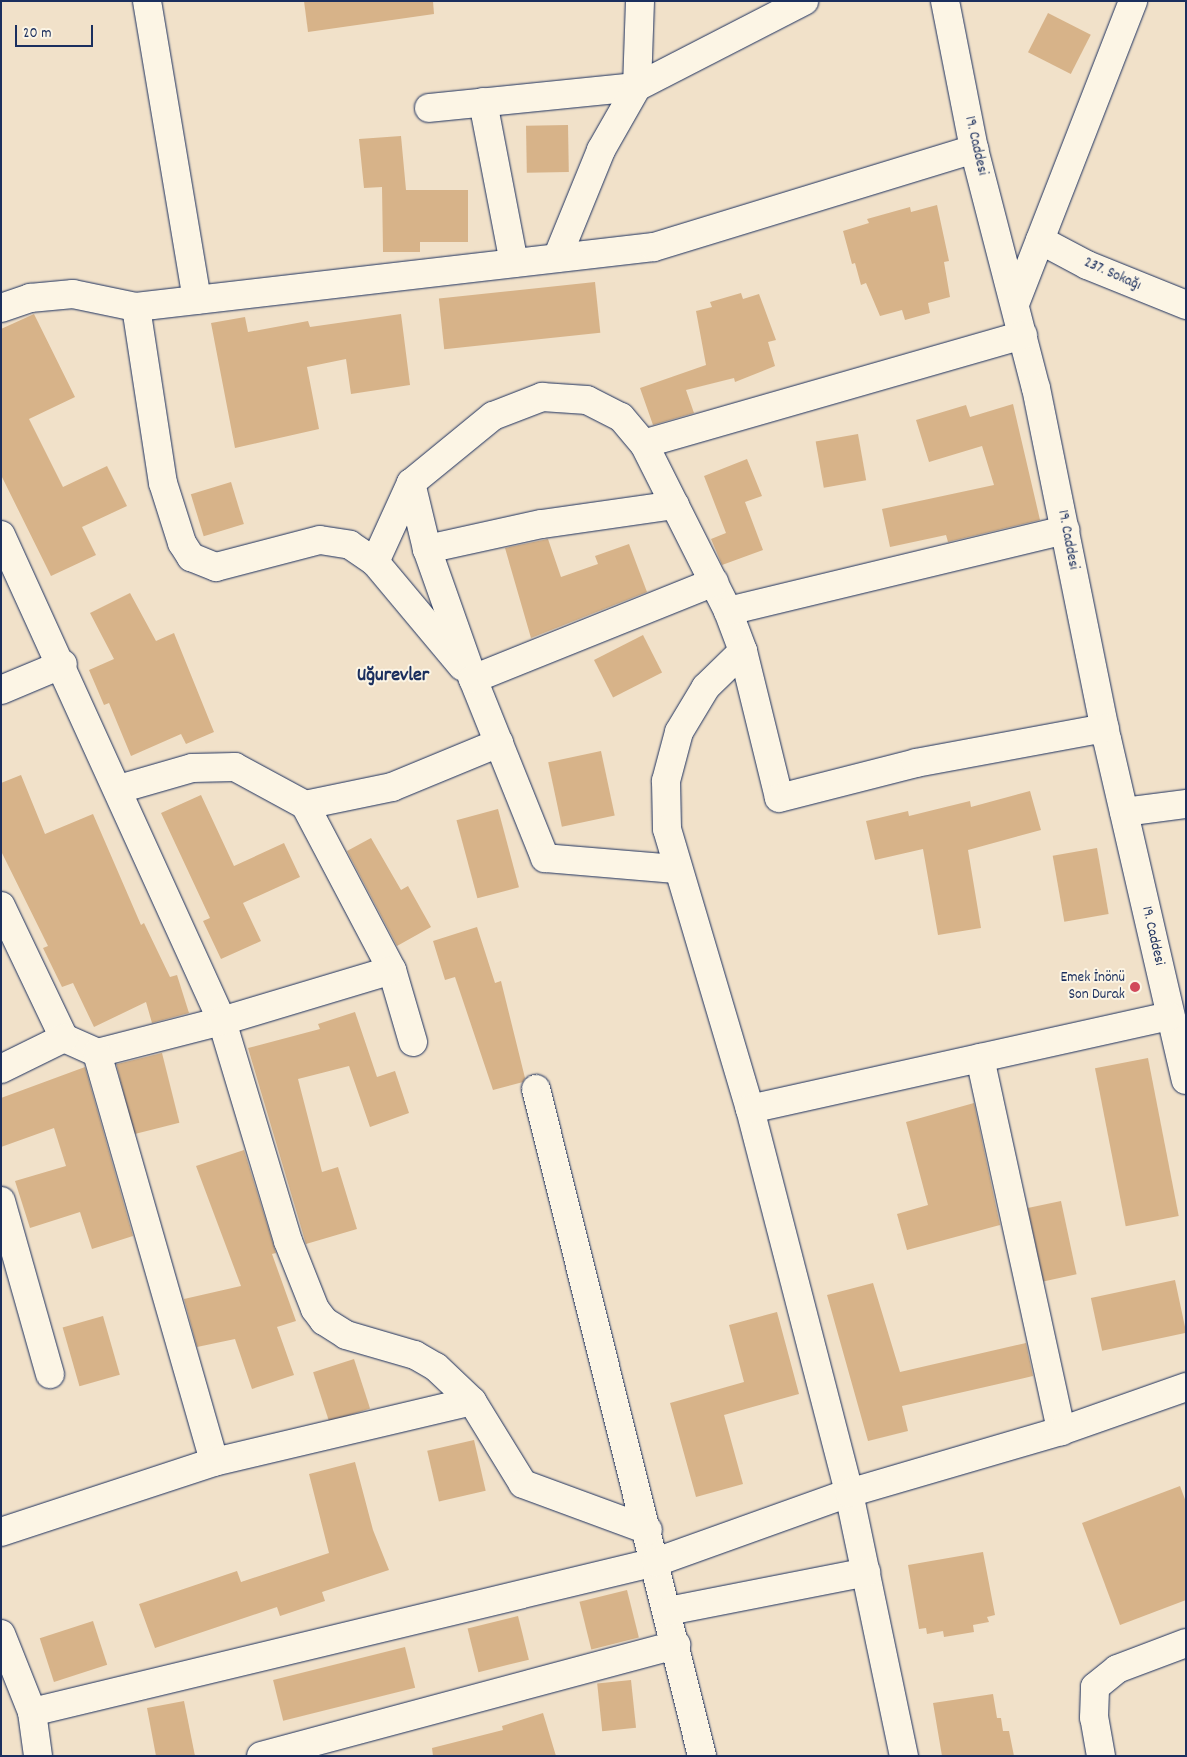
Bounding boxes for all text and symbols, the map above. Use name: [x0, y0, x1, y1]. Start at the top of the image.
scale bar: [18, 15, 95, 47]
text: 20 m: [23, 23, 51, 45]
street label: 19. Caddesi: [959, 115, 991, 177]
street label: 237. Sokağı: [1081, 254, 1143, 296]
street label: 19. Caddesi: [1052, 509, 1082, 571]
district label: Uğurevler: [357, 664, 429, 688]
street label: 19. Caddesi: [1136, 905, 1168, 967]
place label: Emek İnönü Son Durak: [1061, 969, 1125, 1004]
marker: Emek İnönü Son Durak: [1129, 981, 1141, 993]

